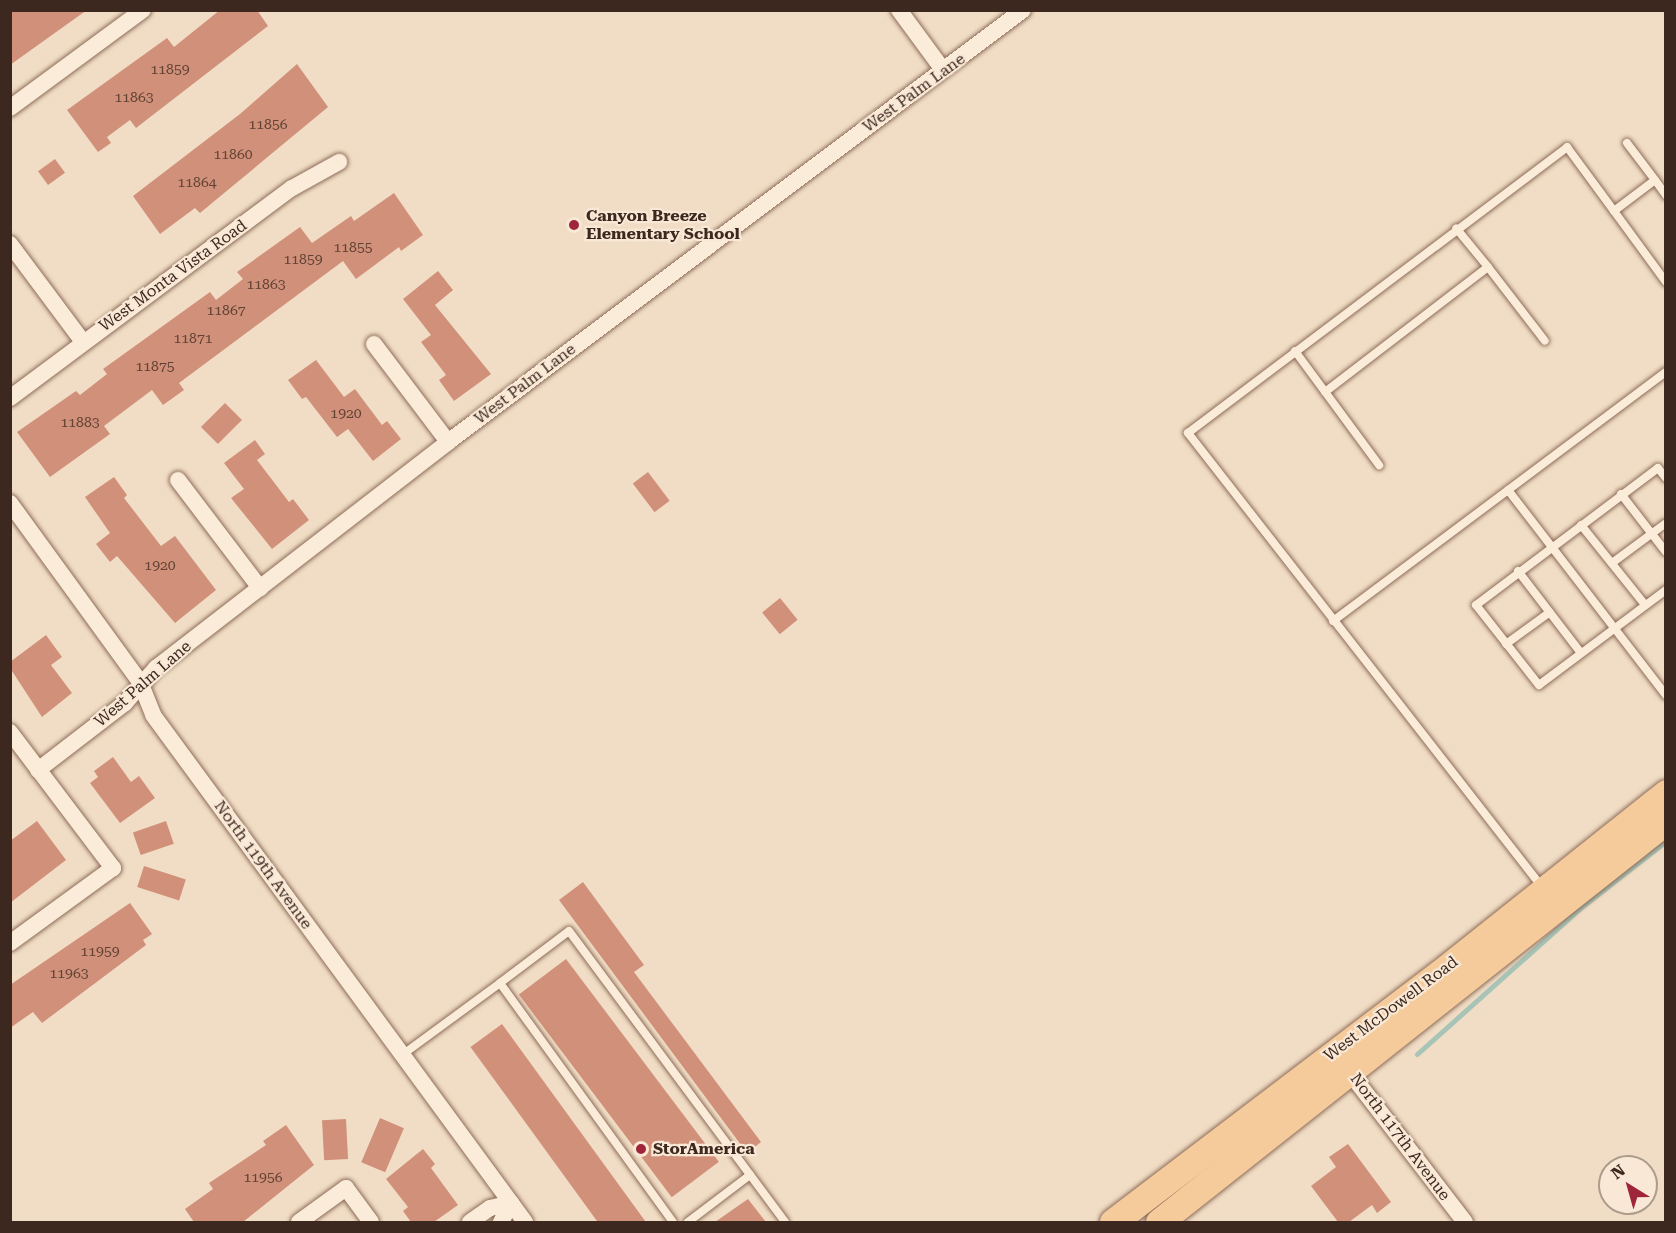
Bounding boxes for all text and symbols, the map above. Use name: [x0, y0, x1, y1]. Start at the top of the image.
street label: West Palm Lane: [859, 49, 969, 137]
house number: 11859: [150, 61, 190, 77]
house number: 11863: [114, 89, 154, 105]
house number: 11856: [248, 116, 288, 132]
house number: 11860: [213, 146, 253, 162]
house number: 11864: [177, 174, 217, 190]
place label: Canyon Breeze Elementary School: [586, 206, 740, 244]
street label: West Monta Vista Road: [95, 216, 251, 336]
marker: Canyon Breeze Elementary School: [567, 218, 581, 232]
house number: 11855: [333, 239, 373, 255]
house number: 11859: [283, 251, 323, 267]
house number: 11863: [246, 276, 286, 292]
house number: 11867: [206, 302, 246, 318]
house number: 11871: [173, 330, 213, 346]
street label: West Palm Lane: [471, 340, 579, 428]
house number: 11875: [135, 358, 175, 374]
house number: 1920: [330, 405, 362, 421]
house number: 11883: [60, 414, 100, 430]
house number: 1920: [144, 557, 176, 573]
street label: West Palm Lane: [91, 637, 195, 731]
street label: North 119th Avenue: [210, 797, 316, 933]
house number: 11959: [80, 943, 120, 959]
street label: West McDowell Road: [1320, 952, 1462, 1066]
house number: 11963: [49, 965, 89, 981]
street label: North 117th Avenue: [1346, 1070, 1454, 1204]
place label: StorAmerica: [653, 1139, 755, 1159]
marker: StorAmerica: [634, 1142, 648, 1156]
north arrow: [1598, 1155, 1658, 1215]
text: N: [1607, 1161, 1629, 1183]
house number: 11956: [243, 1169, 283, 1185]

